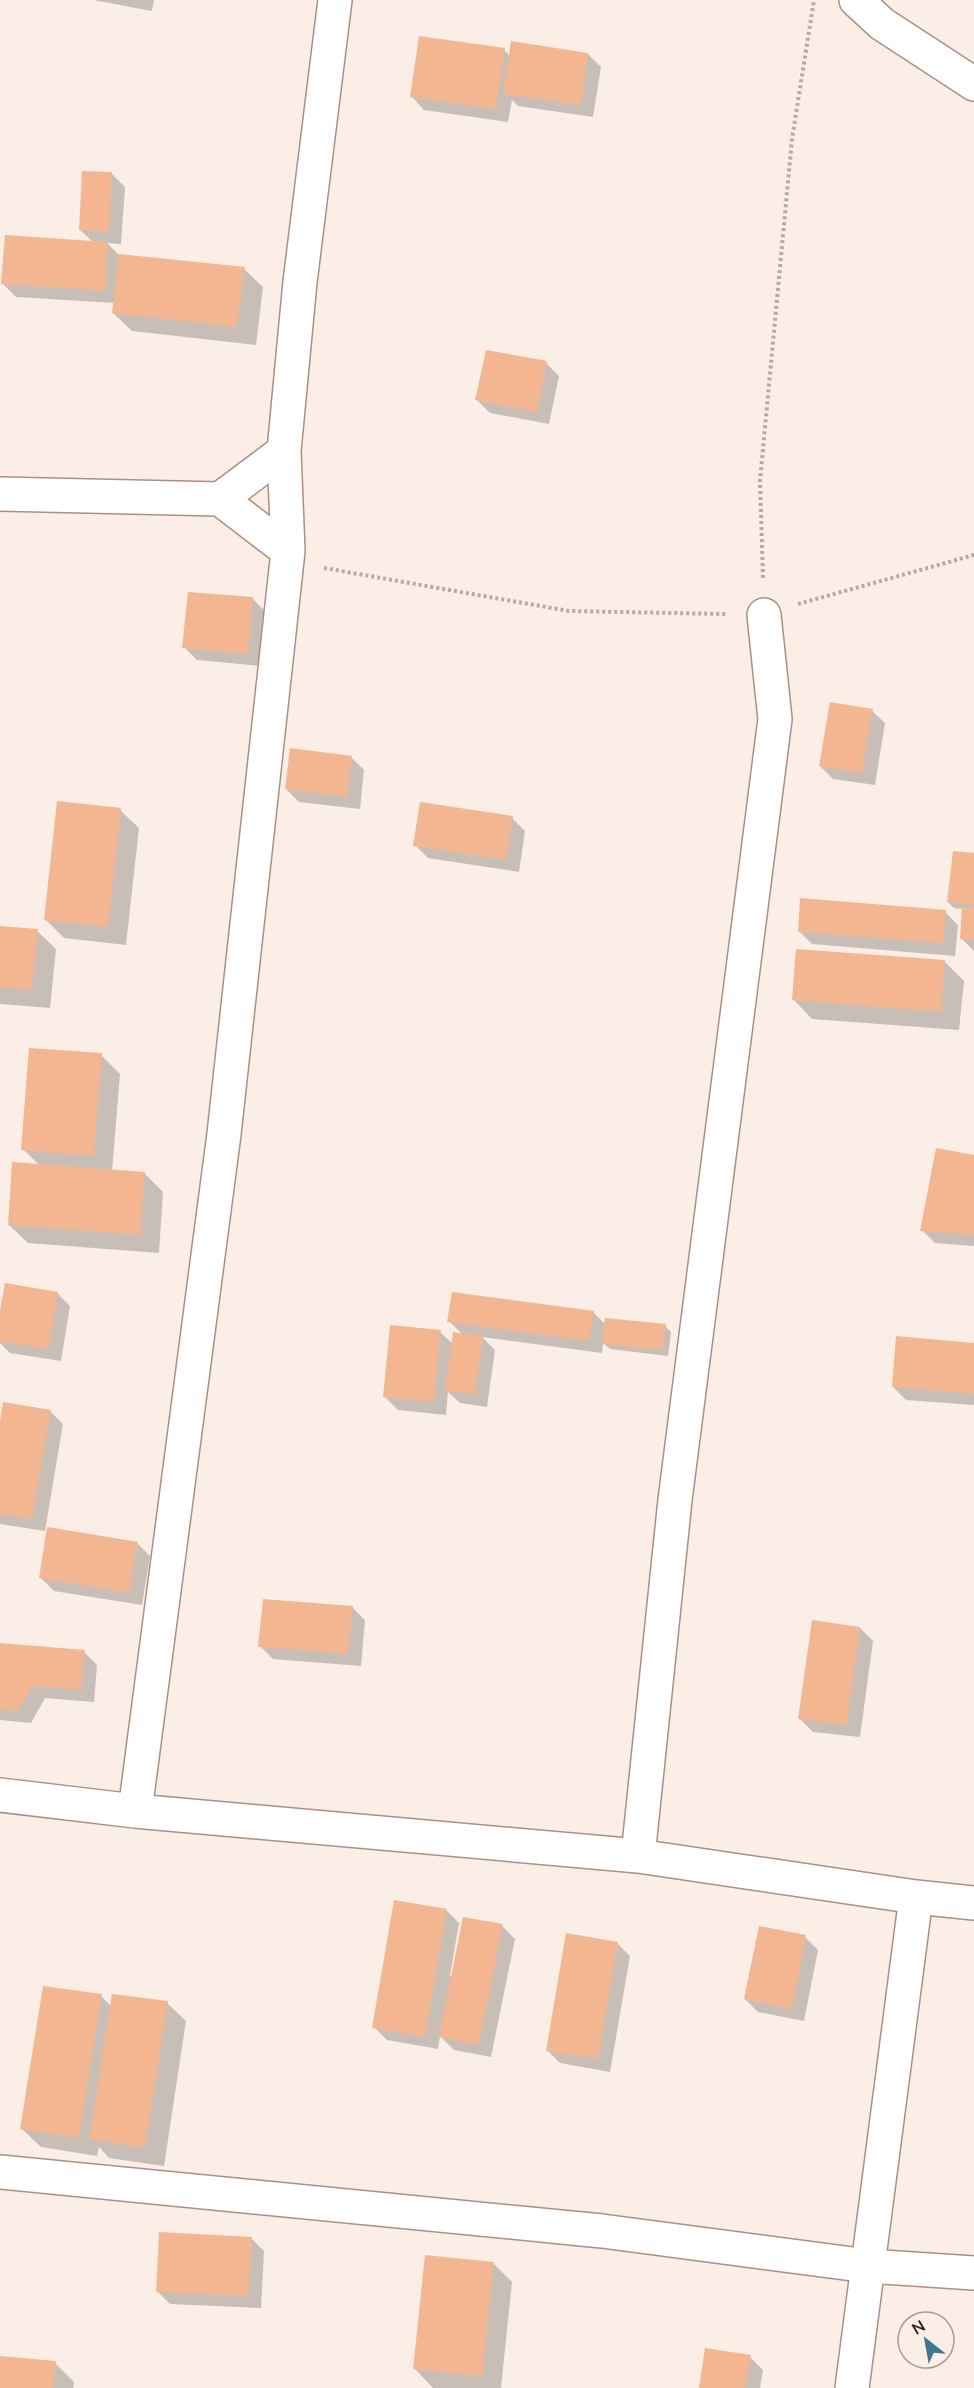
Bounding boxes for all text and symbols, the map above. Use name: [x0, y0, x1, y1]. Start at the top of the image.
north arrow: [896, 2310, 956, 2370]
text: N: [908, 2315, 930, 2341]

